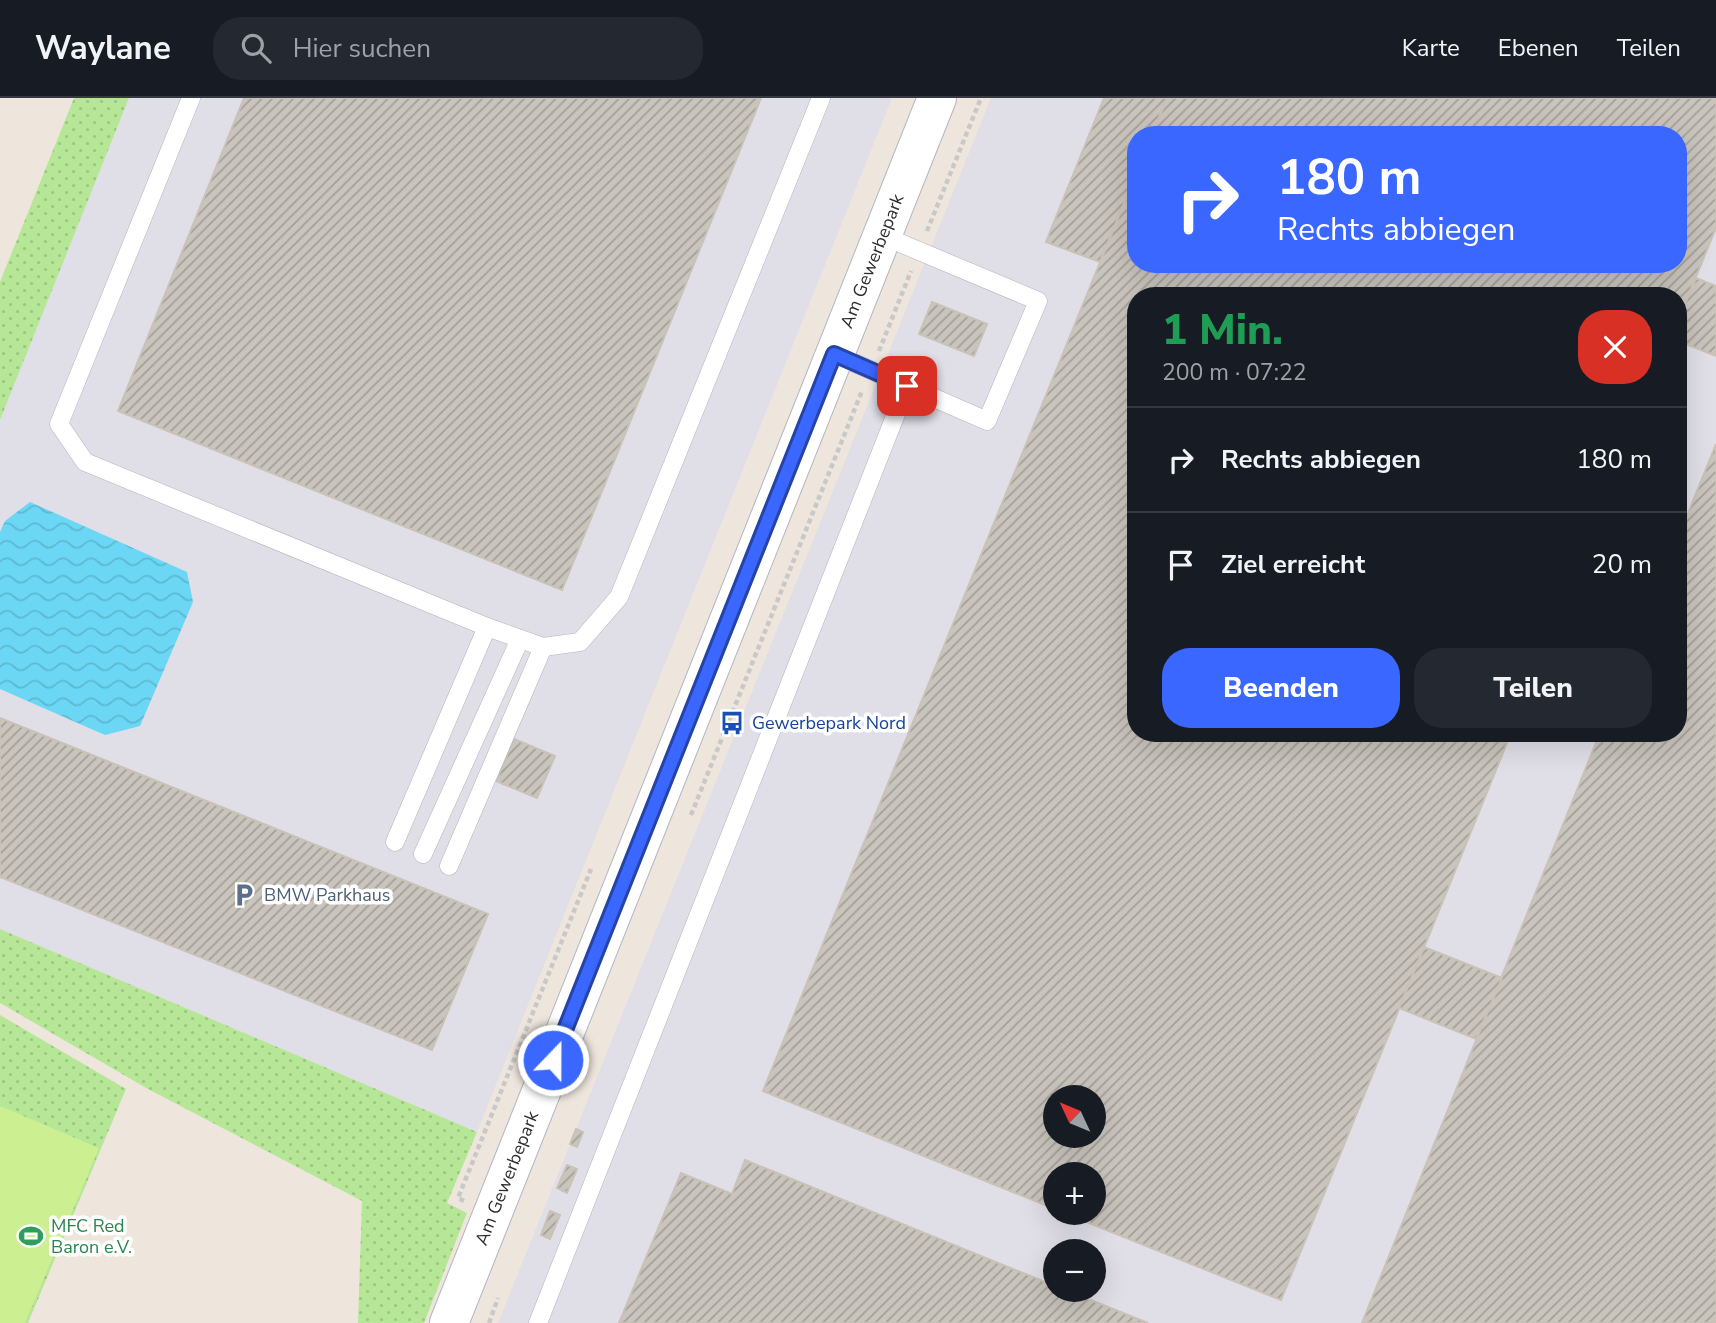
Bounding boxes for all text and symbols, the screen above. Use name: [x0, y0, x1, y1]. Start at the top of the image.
search box: [213, 17, 703, 80]
text: Waylane: [35, 26, 171, 71]
icon: search: [237, 29, 275, 67]
text: Hier suchen: [293, 31, 431, 66]
text: Karte: [1402, 32, 1460, 64]
text: Ebenen: [1498, 32, 1579, 64]
text: Teilen: [1617, 32, 1681, 64]
text: 180 m: [1277, 144, 1421, 211]
icon: right: [1162, 154, 1253, 245]
street label: Am Gewerbepark: [835, 190, 910, 332]
text: Rechts abbiegen: [1277, 208, 1516, 251]
text: 1 Min.: [1162, 302, 1283, 359]
button: close: [1578, 310, 1652, 384]
pin: [877, 356, 937, 416]
text: 200 m · 07:22: [1162, 357, 1307, 388]
icon: arrive: [888, 367, 926, 405]
icon: right: [1162, 441, 1200, 479]
text: Rechts abbiegen: [1221, 442, 1421, 477]
text: 180 m: [1576, 442, 1652, 477]
icon: arrive: [1162, 546, 1200, 584]
text: Ziel erreicht: [1221, 547, 1365, 582]
text: 20 m: [1592, 547, 1652, 582]
button: Beenden: [1162, 648, 1400, 728]
button: Teilen: [1414, 648, 1652, 728]
bus stop icon: Gewerbepark Nord: [718, 709, 746, 737]
place label: Gewerbepark Nord: [752, 711, 906, 735]
parking icon: BMW Parkhaus: [230, 881, 258, 909]
place label: BMW Parkhaus: [264, 883, 390, 907]
position arrow: [516, 1023, 590, 1097]
north arrow: [1043, 1085, 1106, 1148]
map controls: [1043, 1085, 1106, 1302]
street label: Am Gewerbepark: [469, 1107, 545, 1249]
button: +: [1043, 1162, 1106, 1225]
place label: MFC Red Baron e.V.: [51, 1214, 132, 1259]
sports icon: MFC Red Baron e.V.: [17, 1222, 45, 1250]
button: −: [1043, 1239, 1106, 1302]

